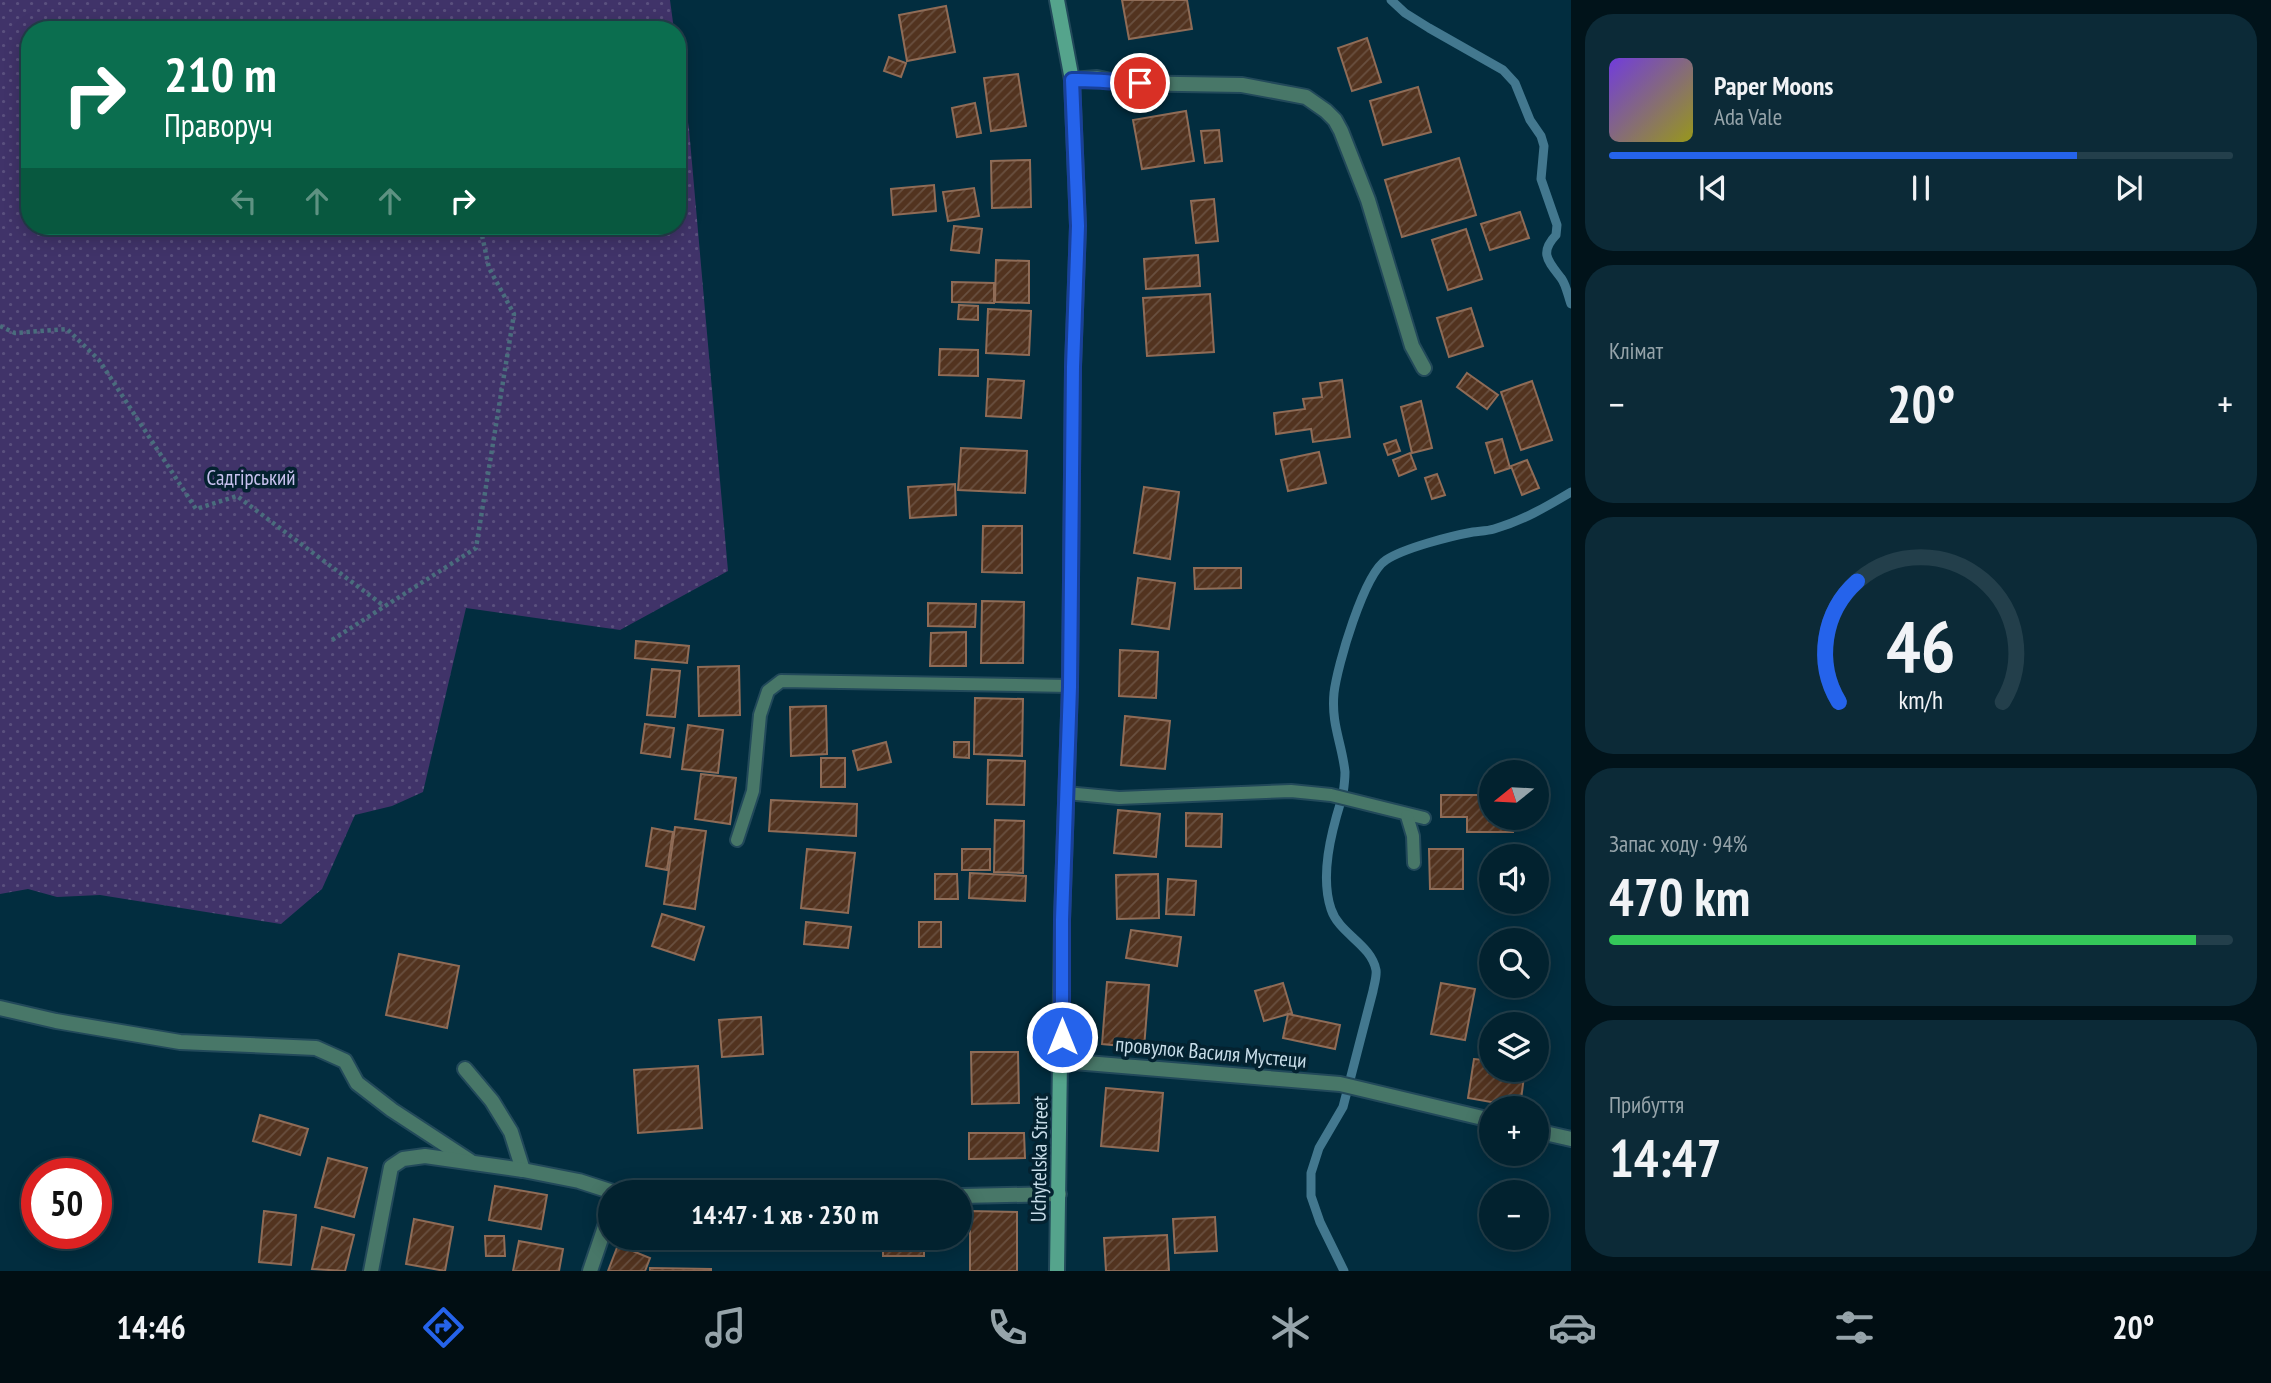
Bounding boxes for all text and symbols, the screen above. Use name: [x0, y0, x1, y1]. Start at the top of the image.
text: 210 m: [164, 42, 277, 106]
icon: right: [49, 49, 140, 140]
pin: [1110, 53, 1170, 113]
icon: arrive: [1121, 64, 1159, 102]
text: Paper Moons: [1714, 69, 1833, 102]
text: Ada Vale: [1714, 102, 1782, 131]
text: Праворуч: [164, 104, 273, 146]
icon: previous: [1694, 169, 1732, 207]
icon: pause: [1902, 169, 1940, 207]
icon: next: [2110, 169, 2148, 207]
icon: left: [225, 182, 263, 220]
icon: ahead: [298, 182, 336, 220]
icon: ahead: [371, 182, 409, 220]
icon: right: [444, 182, 482, 220]
text: Клімат: [1609, 336, 1663, 365]
text: 20°: [1887, 370, 1955, 437]
text: −: [1609, 379, 1625, 428]
text: +: [2217, 379, 2233, 428]
park label: Садгірський: [206, 464, 296, 491]
text: 46: [1886, 598, 1956, 692]
text: km/h: [1899, 683, 1943, 715]
north arrow: [1479, 760, 1549, 830]
map controls: [1479, 760, 1549, 1250]
text: Запас ходу · 94%: [1609, 829, 1747, 858]
button: sound: [1479, 844, 1549, 914]
text: 470 km: [1609, 863, 1750, 930]
button: search: [1479, 928, 1549, 998]
position arrow: [1025, 1000, 1099, 1074]
button: layers: [1479, 1012, 1549, 1082]
street label: провулок Василя Мустеци: [1114, 1030, 1308, 1074]
text: Прибуття: [1609, 1090, 1684, 1119]
street label: Uchytelska Street: [1024, 1095, 1054, 1222]
button: +: [1479, 1096, 1549, 1166]
text: 14:47: [1609, 1124, 1721, 1191]
speed limit sign: 50: [21, 1158, 112, 1249]
button: −: [1479, 1180, 1549, 1250]
text: 14:47 · 1 хв · 230 m: [691, 1198, 879, 1231]
icon: directions: [419, 1303, 468, 1352]
icon: music: [701, 1303, 750, 1352]
icon: phone: [983, 1303, 1032, 1352]
icon: climate: [1266, 1303, 1315, 1352]
icon: car: [1548, 1303, 1597, 1352]
icon: filters: [1830, 1303, 1879, 1352]
text: 14:46: [117, 1306, 186, 1348]
text: 20°: [2112, 1306, 2154, 1348]

